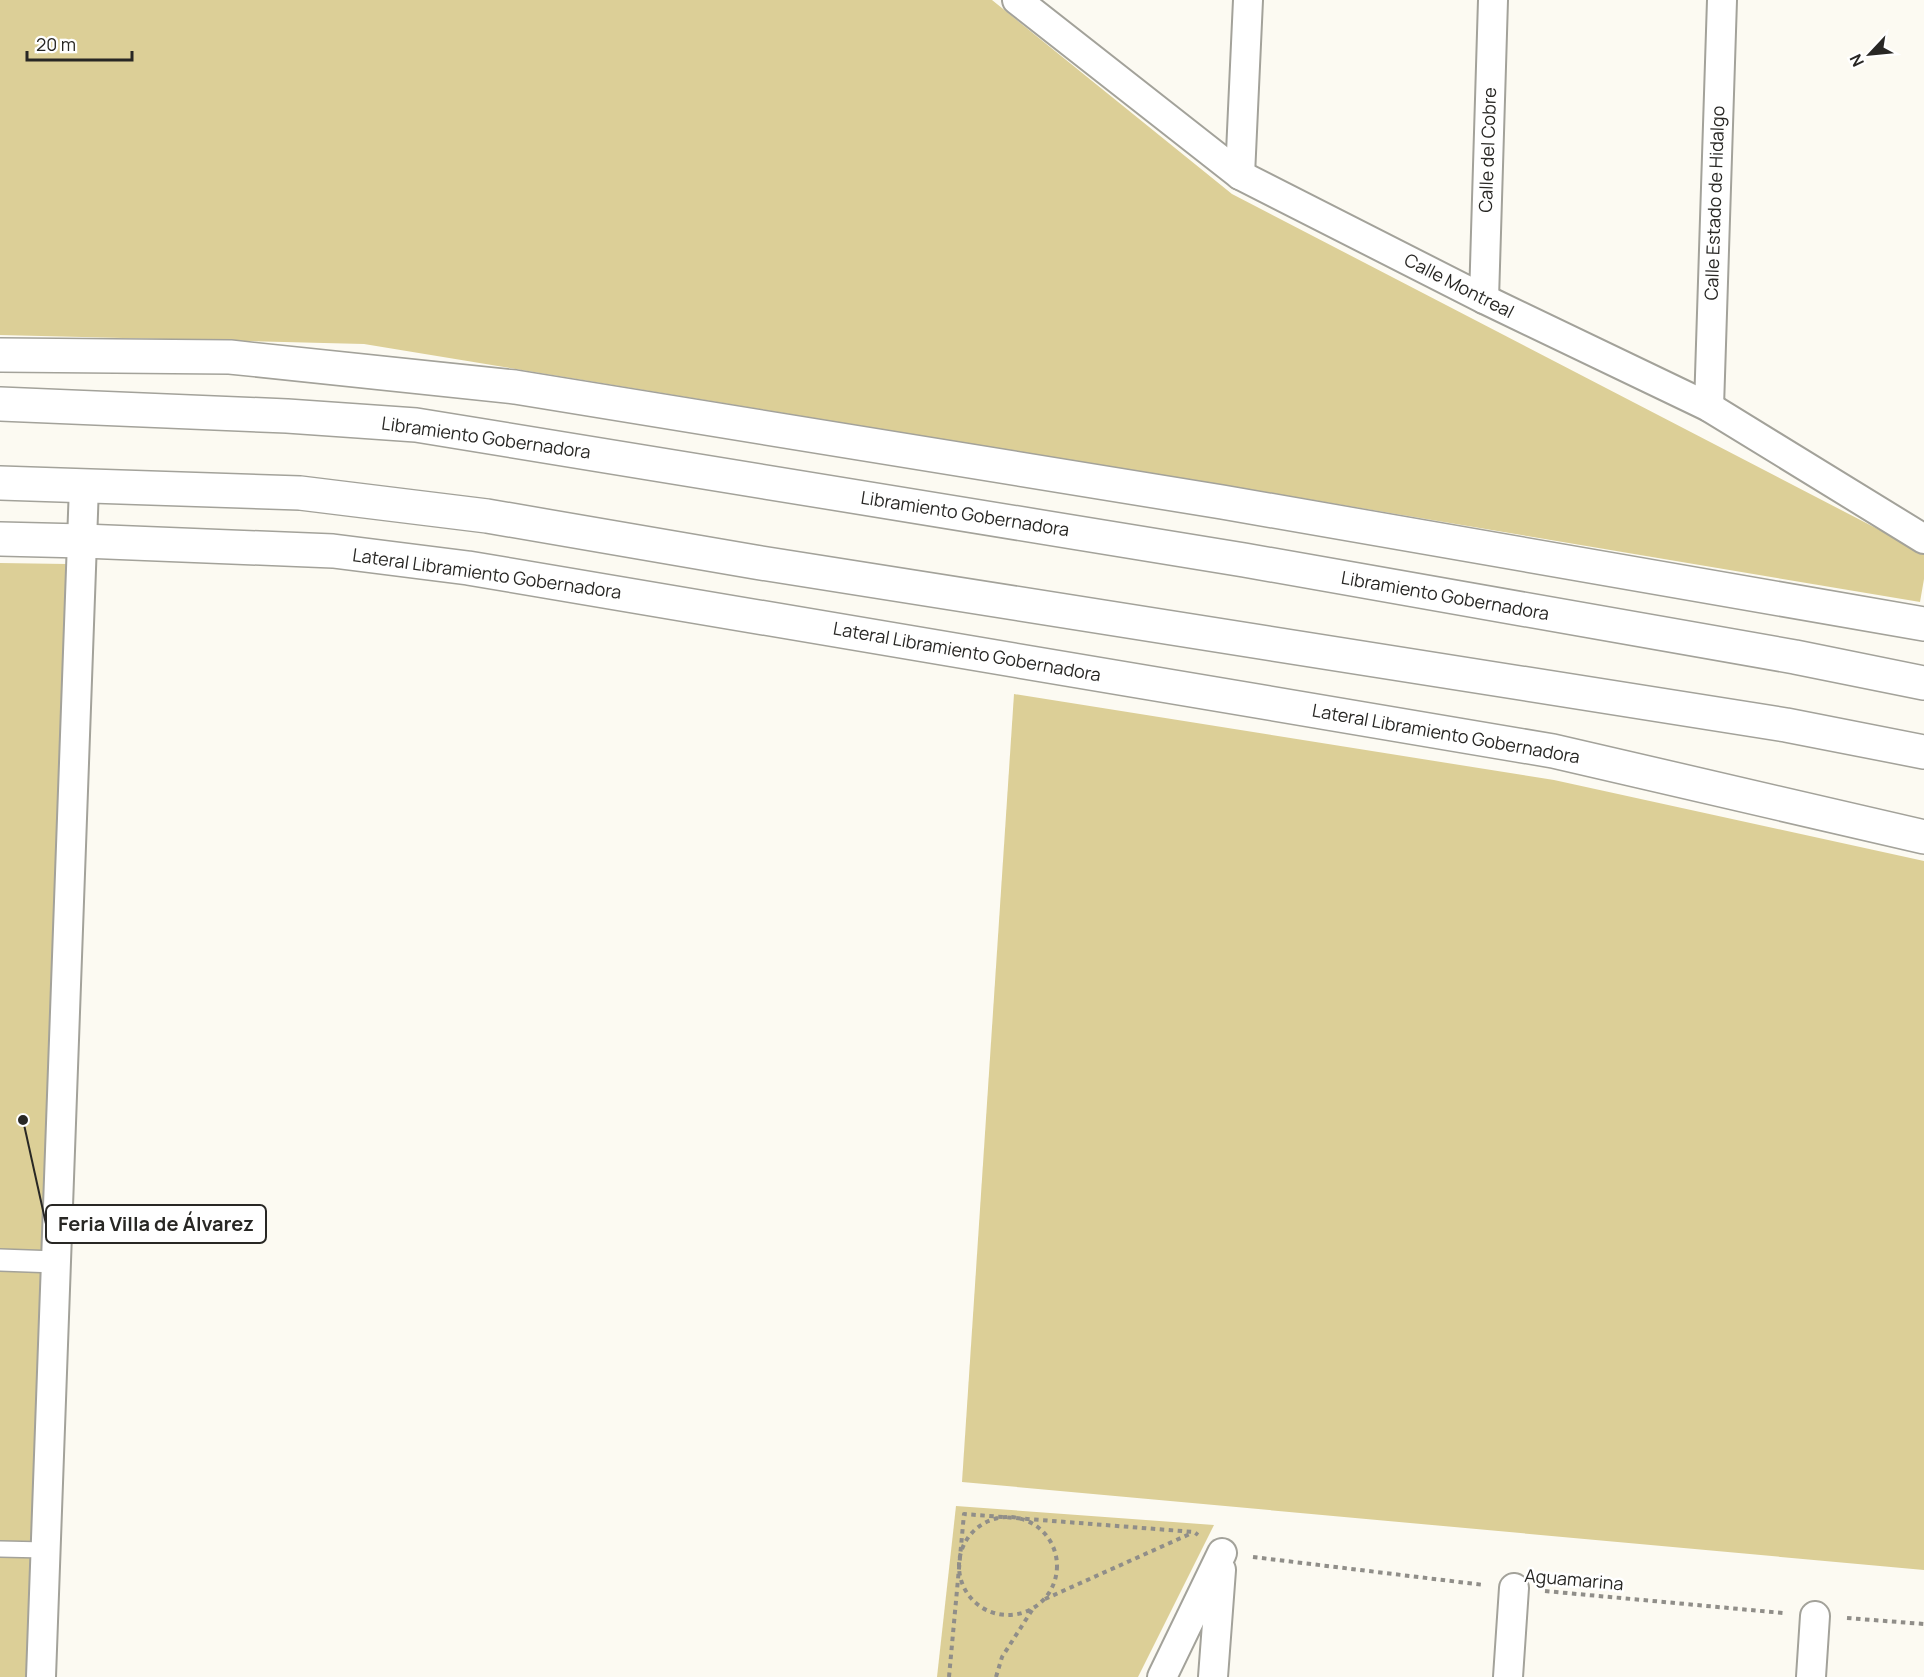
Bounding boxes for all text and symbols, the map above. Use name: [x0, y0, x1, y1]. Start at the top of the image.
scale bar: [27, 24, 132, 62]
north arrow: [1840, 24, 1900, 84]
text: 20 m: [36, 32, 76, 56]
text: N: [1844, 51, 1869, 71]
street label: Calle del Cobre: [1473, 87, 1501, 213]
street label: Calle Estado de Hidalgo: [1699, 105, 1729, 301]
street label: Calle Montreal: [1401, 247, 1518, 323]
street label: Libramiento Gobernadora: [380, 410, 592, 464]
street label: Libramiento Gobernadora: [859, 485, 1071, 541]
street label: Lateral Libramiento Gobernadora: [351, 542, 623, 604]
street label: Libramiento Gobernadora: [1339, 565, 1551, 625]
street label: Lateral Libramiento Gobernadora: [831, 616, 1103, 686]
street label: Lateral Libramiento Gobernadora: [1310, 698, 1582, 768]
callout: Feria Villa de Álvarez: [46, 1205, 266, 1243]
text: Feria Villa de Álvarez: [58, 1210, 254, 1237]
street label: Aguamarina: [1524, 1563, 1625, 1595]

